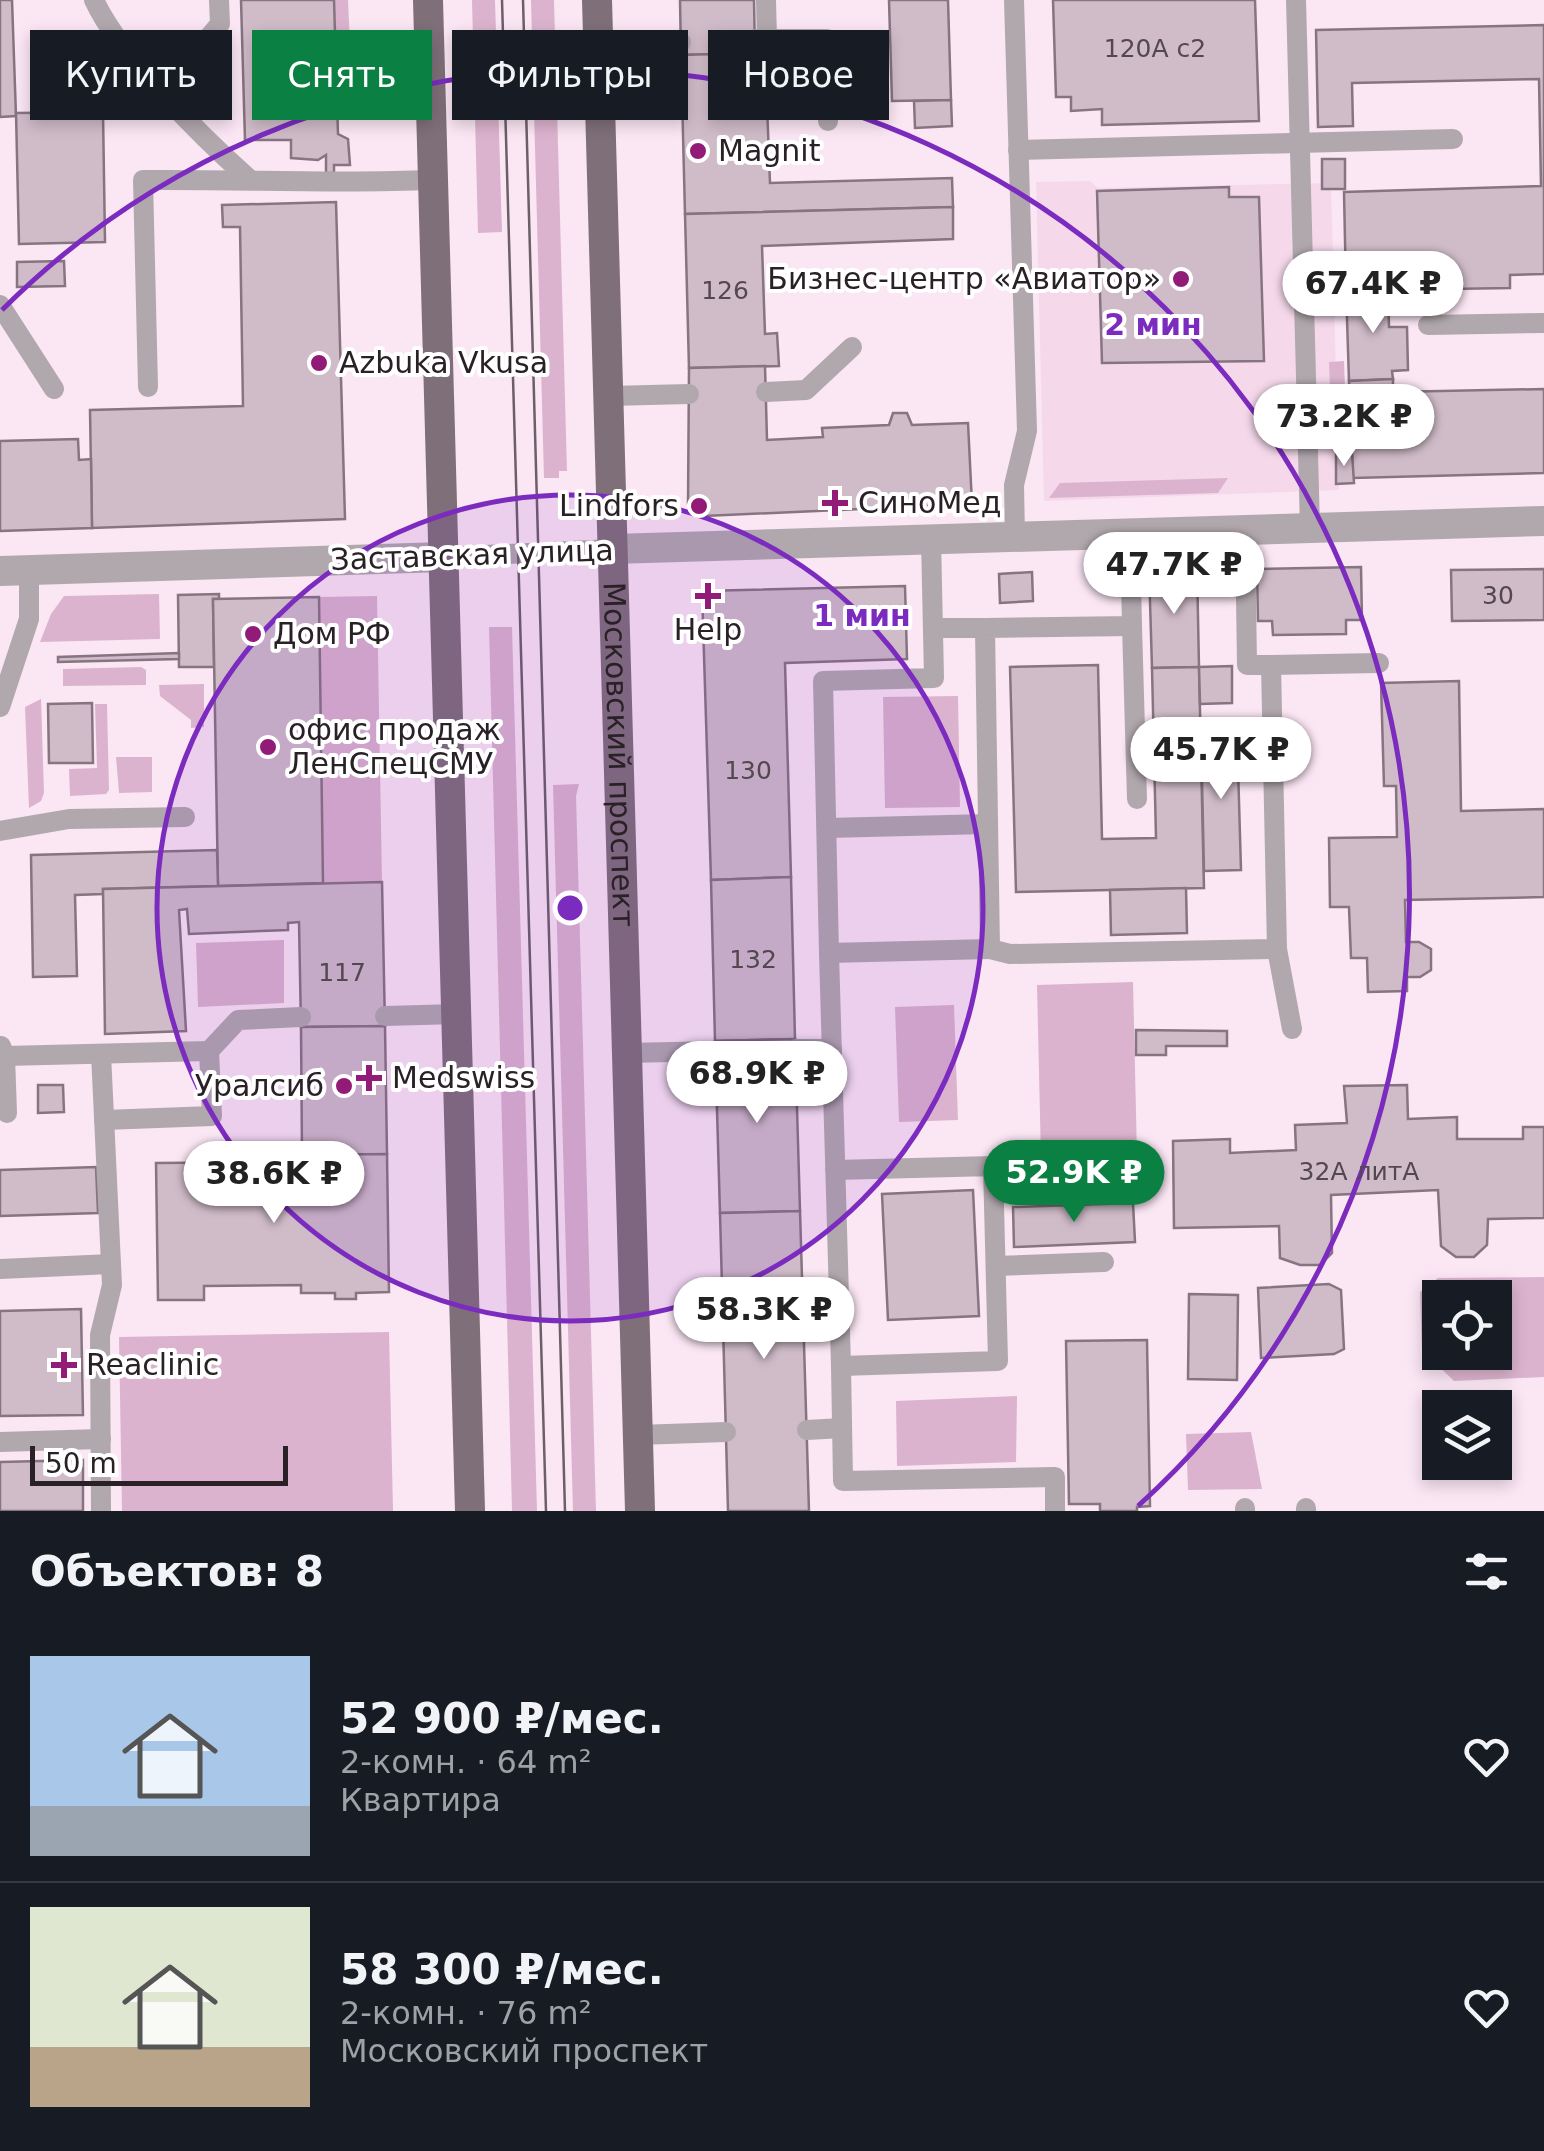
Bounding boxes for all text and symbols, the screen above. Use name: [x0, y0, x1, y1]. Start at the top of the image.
chip: Купить: [30, 30, 232, 120]
chip: Снять: [252, 30, 432, 120]
chip: Фильтры: [452, 30, 688, 120]
chip: Новое: [708, 30, 889, 120]
house number: 120А с2: [1104, 34, 1206, 63]
place label: Magnit: [718, 133, 821, 168]
marker: Magnit: [687, 140, 709, 162]
pin: 67.4K ₽: [1281, 251, 1465, 336]
place label: Бизнес-центр «Авиатор»: [767, 261, 1161, 296]
text: 67.4K ₽: [1304, 264, 1442, 302]
marker: Бизнес-центр «Авиатор»: [1170, 268, 1192, 290]
house number: 126: [701, 276, 749, 305]
text: 2 мин: [1104, 307, 1202, 342]
place label: Azbuka Vkusa: [339, 345, 548, 380]
marker: Azbuka Vkusa: [308, 352, 330, 374]
pin: 73.2K ₽: [1252, 384, 1436, 469]
text: 73.2K ₽: [1275, 397, 1413, 435]
place label: СиноМед: [858, 485, 1002, 520]
place label: Lindfors: [559, 488, 679, 523]
marker: СиноМед: [822, 490, 848, 516]
marker: Lindfors: [688, 495, 710, 517]
street label: Заставская улица: [330, 532, 614, 577]
pin: 47.7K ₽: [1082, 532, 1266, 617]
text: 47.7K ₽: [1105, 545, 1243, 583]
house number: 30: [1482, 581, 1514, 610]
street label: Московский проспект: [597, 582, 641, 928]
marker: Help: [697, 585, 719, 607]
text: 1 мин: [813, 598, 911, 633]
place label: Help: [674, 612, 742, 647]
place label: Дом РФ: [273, 616, 391, 651]
marker: Дом РФ: [242, 623, 264, 645]
place label: офис продаж ЛенСпецСМУ: [288, 712, 501, 781]
pin: 45.7K ₽: [1129, 717, 1313, 802]
text: 45.7K ₽: [1152, 730, 1290, 768]
marker: офис продаж ЛенСпецСМУ: [257, 736, 279, 758]
house number: 130: [724, 756, 772, 785]
centre of rings: [552, 890, 588, 926]
house number: 132: [729, 945, 777, 974]
house number: 117: [318, 958, 366, 987]
pin: 68.9K ₽: [665, 1041, 849, 1126]
text: 68.9K ₽: [688, 1054, 826, 1092]
place label: Medswiss: [392, 1060, 535, 1095]
marker: Medswiss: [356, 1065, 382, 1091]
place label: Уралсиб: [195, 1068, 324, 1103]
marker: Уралсиб: [333, 1075, 355, 1097]
pin: 52.9K ₽: [982, 1140, 1166, 1225]
pin: 38.6K ₽: [182, 1141, 366, 1226]
text: 52.9K ₽: [1005, 1153, 1143, 1191]
text: 38.6K ₽: [205, 1154, 343, 1192]
house number: 32А литА: [1299, 1157, 1419, 1186]
pin: 58.3K ₽: [672, 1277, 856, 1362]
map controls: [1422, 1280, 1512, 1480]
button: locate: [1422, 1280, 1512, 1370]
text: 58.3K ₽: [695, 1290, 833, 1328]
place label: Reaclinic: [86, 1347, 219, 1382]
marker: Reaclinic: [51, 1352, 77, 1378]
button: layers: [1422, 1390, 1512, 1480]
scale bar: [30, 1441, 288, 1486]
text: 50 m: [45, 1447, 117, 1480]
icon: filters: [1459, 1544, 1514, 1599]
text: Объектов: 8: [30, 1547, 324, 1596]
text: 52 900 ₽/мес.: [340, 1694, 664, 1743]
icon: home: [110, 1696, 230, 1816]
icon: heart: [1459, 1729, 1514, 1784]
text: 2-комн. · 64 m²: [340, 1743, 591, 1781]
text: Квартира: [340, 1781, 501, 1819]
text: 58 300 ₽/мес.: [340, 1945, 664, 1994]
icon: home: [110, 1947, 230, 2067]
icon: heart: [1459, 1980, 1514, 2035]
text: 2-комн. · 76 m²: [340, 1994, 591, 2032]
text: Московский проспект: [340, 2032, 708, 2070]

